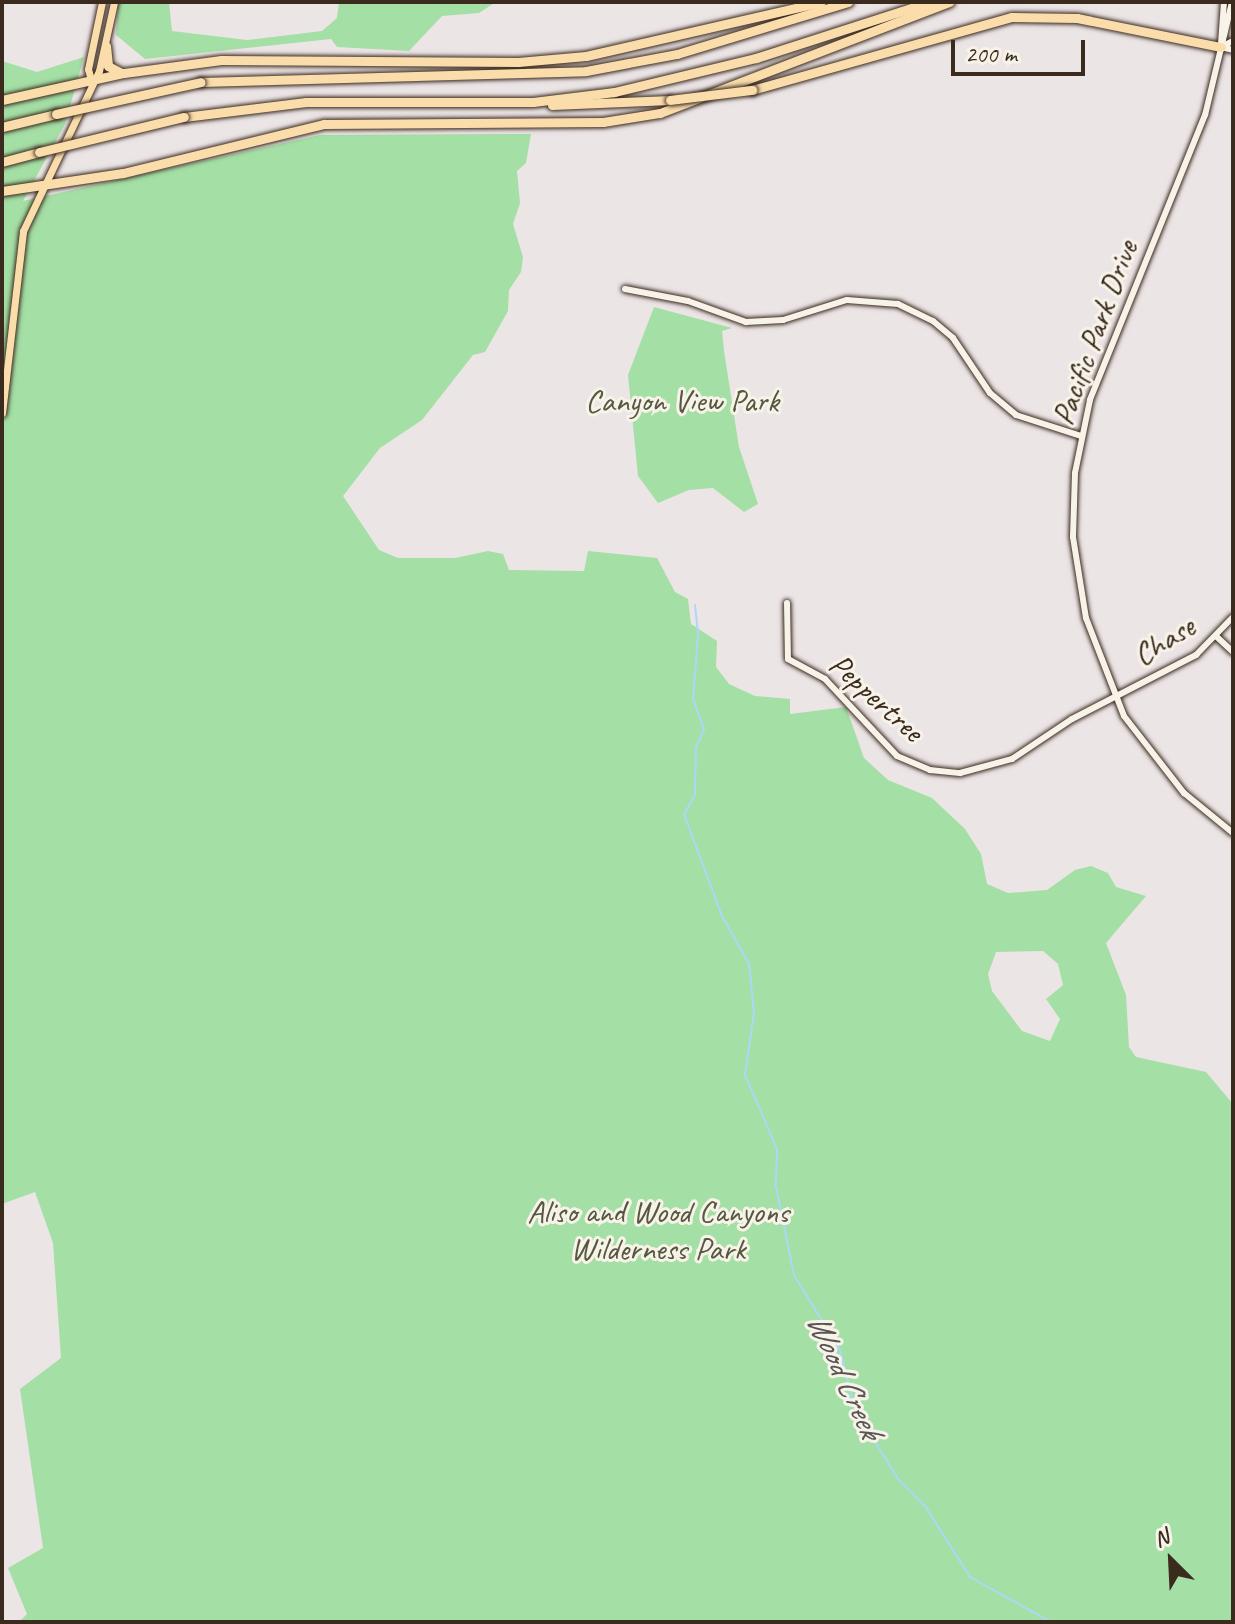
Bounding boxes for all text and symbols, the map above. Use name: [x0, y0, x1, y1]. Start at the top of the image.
scale bar: [955, 24, 1089, 74]
text: 200 m: [965, 39, 1017, 69]
street label: Pacific Park Drive: [1044, 235, 1146, 431]
park label: Canyon View Park: [585, 382, 779, 420]
street label: Chase: [1126, 607, 1202, 675]
street label: Peppertree: [821, 646, 931, 750]
park label: Aliso and Wood Canyons Wilderness Park: [526, 1194, 790, 1269]
water label: Wood Creek: [798, 1306, 892, 1444]
north arrow: [1131, 1520, 1211, 1600]
text: N: [1149, 1523, 1173, 1554]

